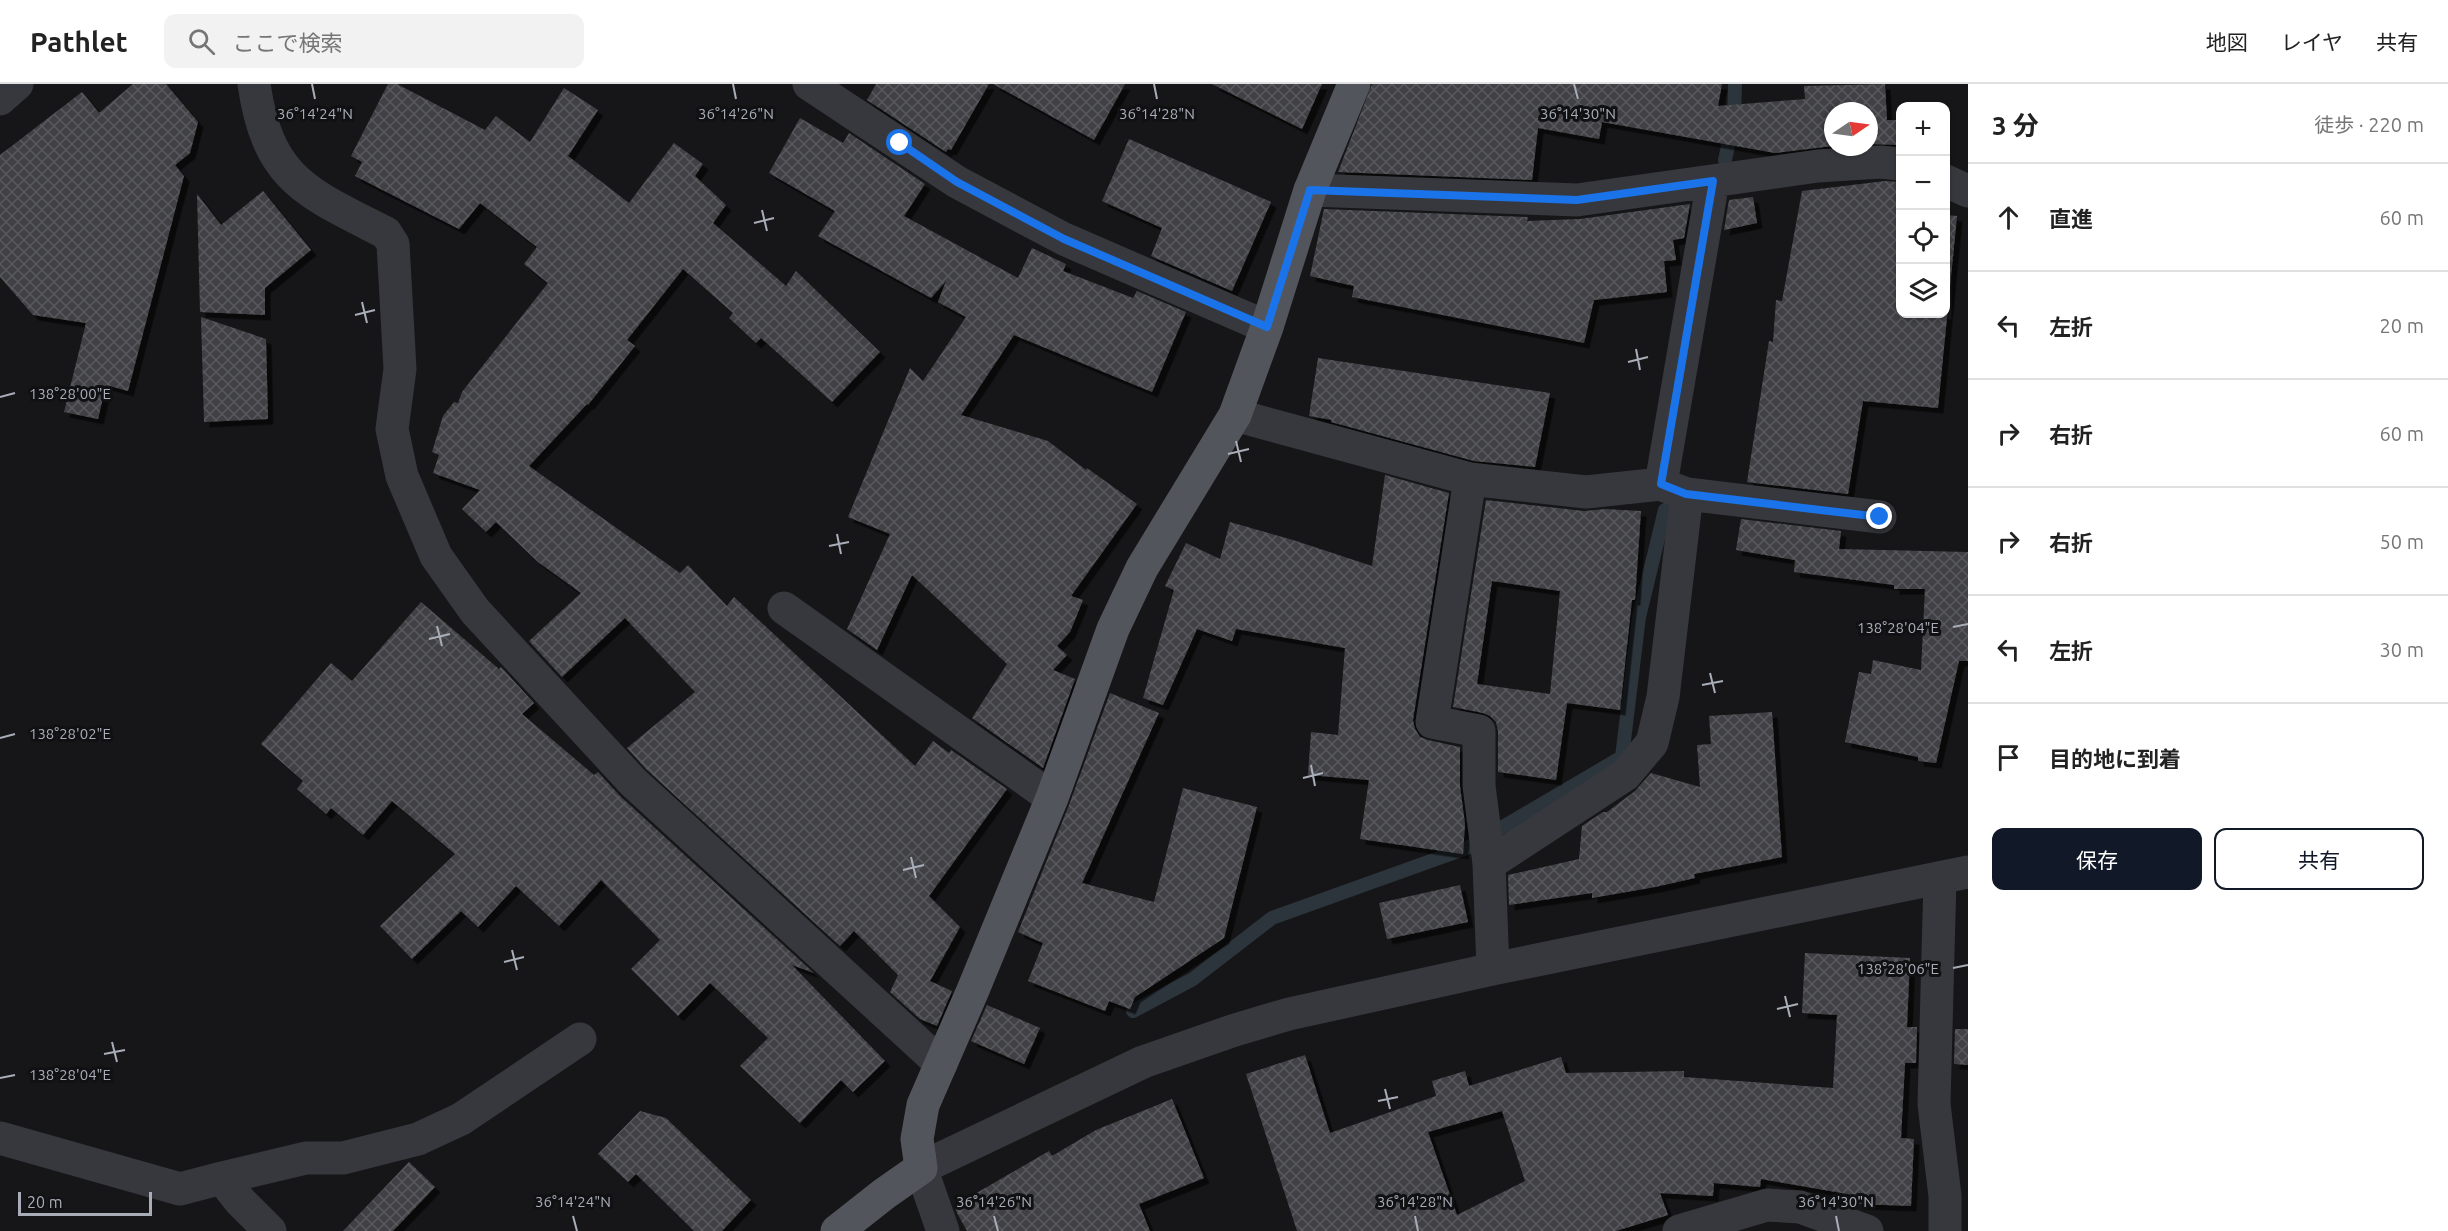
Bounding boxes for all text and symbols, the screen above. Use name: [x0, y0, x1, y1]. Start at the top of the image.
search box: [164, 14, 584, 68]
icon: search: [185, 25, 218, 58]
text: Pathlet: [30, 26, 128, 57]
text: ここで検索: [233, 30, 343, 55]
text: 地図: [2206, 30, 2248, 54]
text: レイヤ: [2281, 30, 2343, 54]
text: 共有: [2376, 30, 2418, 54]
north arrow: [1824, 102, 1878, 156]
map controls: [1896, 102, 1950, 318]
button: +: [1896, 102, 1950, 156]
text: 36°14'24"N: [277, 105, 353, 122]
text: 36°14'26"N: [698, 105, 774, 122]
text: 36°14'28"N: [1119, 105, 1195, 122]
text: 36°14'30"N: [1540, 105, 1616, 122]
text: 3 分: [1992, 111, 2039, 140]
text: 徒歩 · 220 m: [2314, 113, 2424, 136]
route start: [886, 129, 912, 155]
button: −: [1896, 156, 1950, 210]
icon: ahead: [1992, 201, 2025, 234]
text: 直進: [2049, 206, 2093, 231]
text: 60 m: [2380, 206, 2424, 229]
button: locate: [1896, 210, 1950, 264]
button: layers: [1896, 264, 1950, 318]
icon: left: [1992, 309, 2025, 342]
text: 左折: [2049, 314, 2093, 339]
text: 20 m: [2380, 314, 2424, 337]
text: 138°28'00"E: [29, 385, 111, 402]
icon: right: [1992, 417, 2025, 450]
text: 右折: [2049, 422, 2093, 447]
text: 60 m: [2380, 422, 2424, 445]
route end: [1866, 503, 1892, 529]
icon: right: [1992, 525, 2025, 558]
text: 右折: [2049, 530, 2093, 555]
text: 50 m: [2380, 530, 2424, 553]
text: 138°28'04"E: [1857, 619, 1939, 636]
icon: left: [1992, 633, 2025, 666]
text: 左折: [2049, 638, 2093, 663]
text: 30 m: [2380, 638, 2424, 661]
text: 138°28'02"E: [29, 725, 111, 742]
icon: arrive: [1992, 741, 2025, 774]
text: 目的地に到着: [2049, 746, 2181, 771]
button: 保存: [1992, 828, 2202, 890]
button: 共有: [2214, 828, 2424, 890]
text: 138°28'06"E: [1857, 960, 1939, 977]
text: 138°28'04"E: [29, 1066, 111, 1083]
scale bar: [18, 1189, 152, 1216]
text: 20 m: [27, 1193, 63, 1211]
text: 36°14'24"N: [535, 1193, 611, 1210]
text: 36°14'26"N: [956, 1193, 1032, 1210]
text: 36°14'28"N: [1377, 1193, 1453, 1210]
text: 36°14'30"N: [1798, 1193, 1874, 1210]

